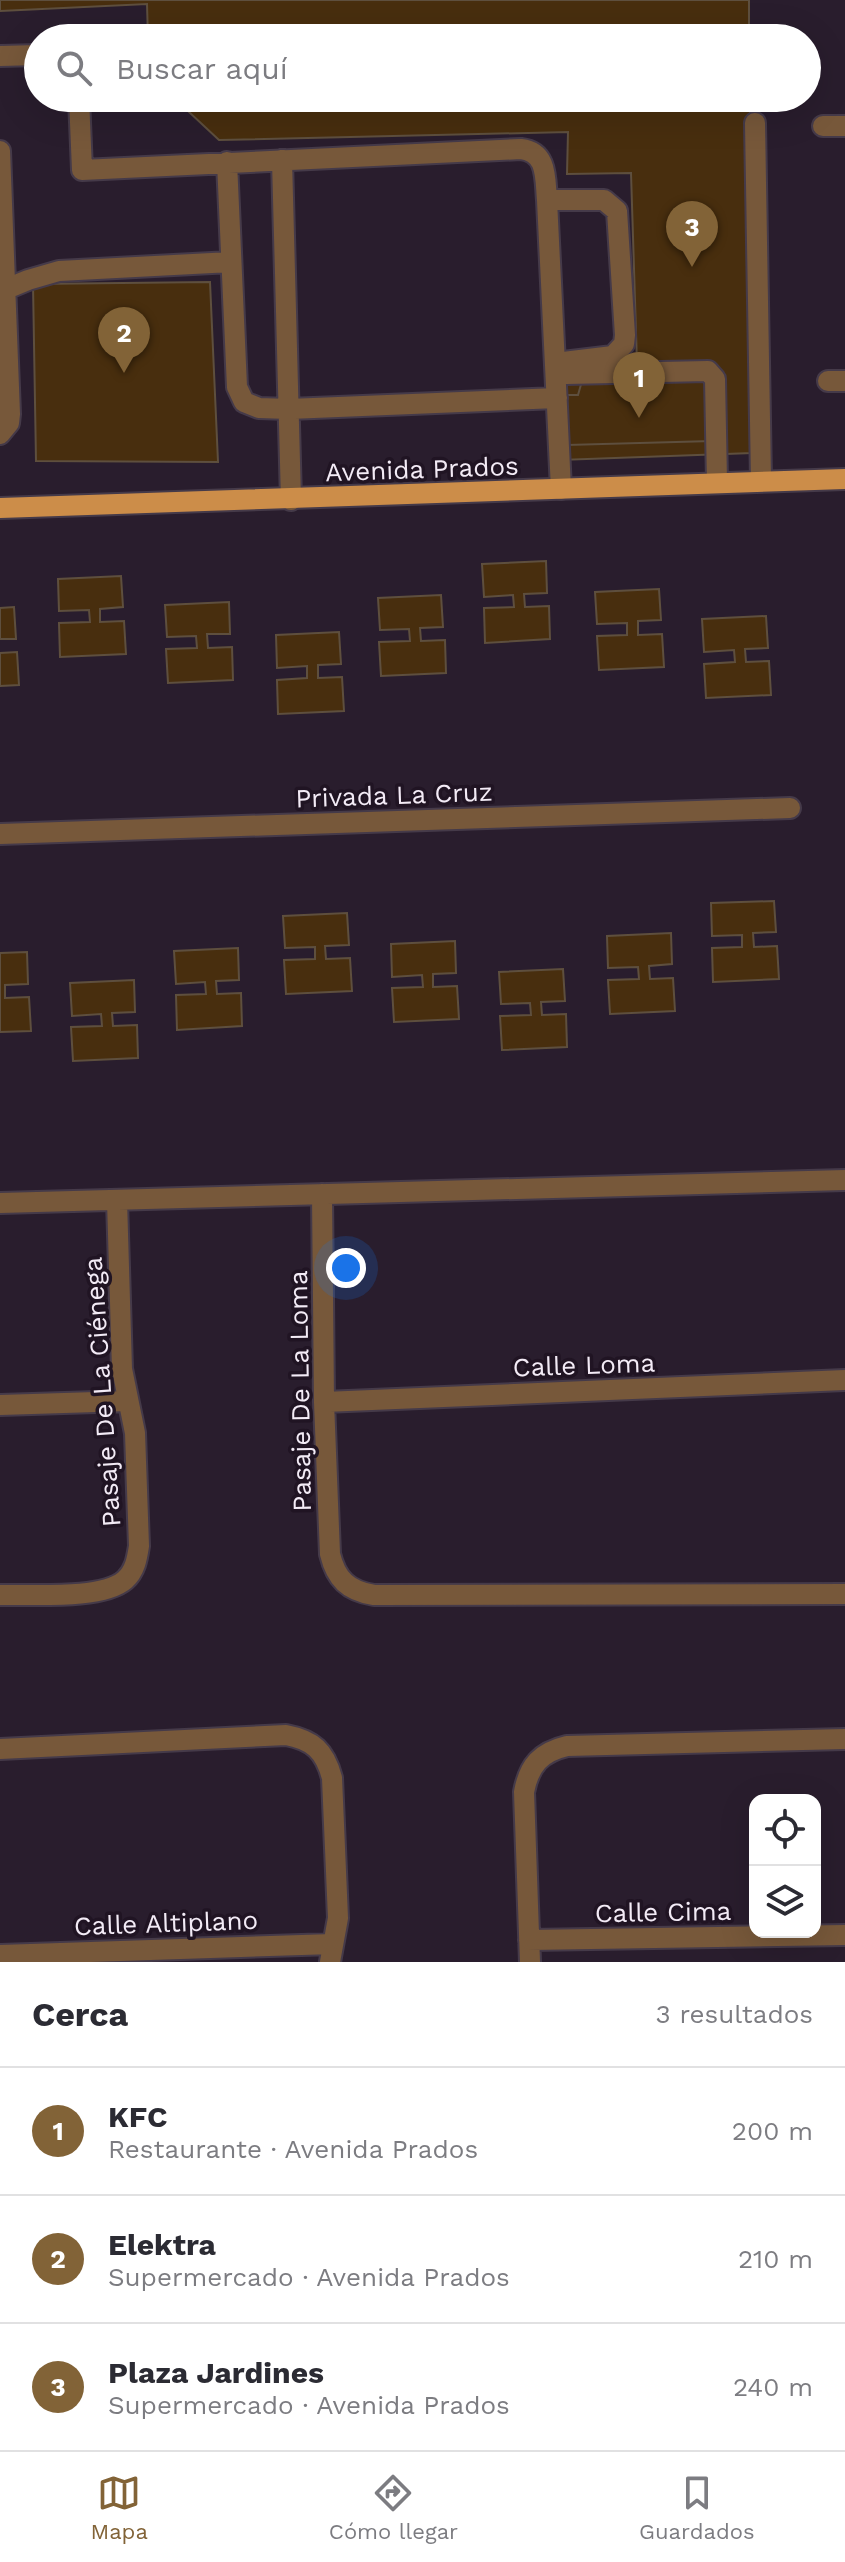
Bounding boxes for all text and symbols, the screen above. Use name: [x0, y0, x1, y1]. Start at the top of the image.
search box: [24, 24, 821, 112]
icon: search: [52, 46, 96, 90]
text: Buscar aquí: [116, 51, 288, 86]
pin: 3: [666, 201, 718, 267]
pin: 2: [98, 307, 150, 373]
pin: 1: [613, 352, 665, 418]
street label: Avenida Prados: [325, 451, 519, 487]
street label: Privada La Cruz: [295, 777, 493, 813]
your location: [326, 1248, 366, 1288]
street label: Pasaje De La Ciénega: [78, 1256, 126, 1528]
street label: Pasaje De La Loma: [283, 1270, 317, 1512]
street label: Calle Loma: [512, 1348, 656, 1382]
map controls: [749, 1794, 821, 1938]
button: locate: [749, 1794, 821, 1866]
button: layers: [749, 1866, 821, 1938]
street label: Calle Cima: [594, 1896, 732, 1928]
street label: Calle Altiplano: [73, 1905, 259, 1941]
text: Cerca: [32, 1994, 128, 2034]
text: 3 resultados: [655, 1999, 813, 2029]
text: KFC: [108, 2099, 167, 2134]
text: 1: [52, 2116, 64, 2146]
text: 200 m: [732, 2116, 813, 2146]
text: Restaurante · Avenida Prados: [108, 2134, 478, 2164]
text: Elektra: [108, 2227, 216, 2262]
text: 2: [50, 2244, 66, 2274]
text: 210 m: [738, 2244, 813, 2274]
text: Supermercado · Avenida Prados: [108, 2262, 510, 2292]
text: Plaza Jardines: [108, 2355, 324, 2390]
text: 3: [50, 2372, 66, 2402]
text: 240 m: [733, 2372, 813, 2402]
text: Supermercado · Avenida Prados: [108, 2390, 510, 2420]
tab: Mapa: [90, 2471, 148, 2544]
tab: Cómo llegar: [329, 2471, 458, 2544]
tab: Guardados: [639, 2471, 755, 2544]

